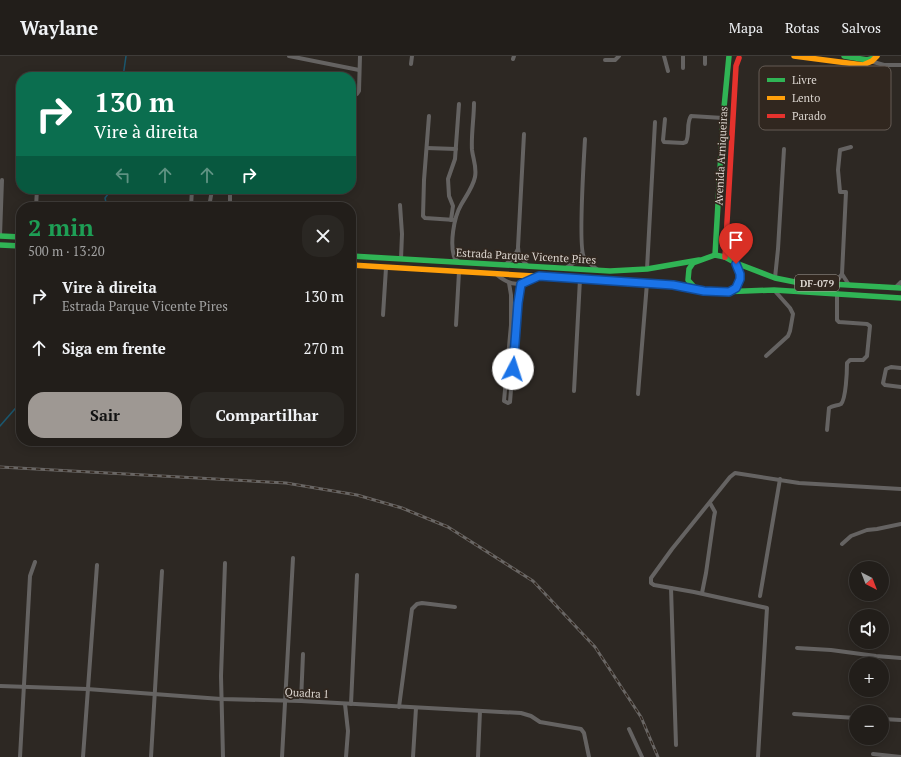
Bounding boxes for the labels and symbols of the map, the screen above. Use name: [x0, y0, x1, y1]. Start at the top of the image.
legend: [759, 66, 891, 130]
text: Livre: [792, 73, 817, 87]
text: Lento: [792, 91, 820, 105]
street label: Avenida Arniqueiras: [711, 106, 731, 206]
text: Parado: [792, 109, 826, 123]
pin: [719, 223, 753, 264]
street label: Estrada Parque Vicente Pires: [456, 245, 597, 267]
road number: DF-079: [795, 275, 839, 291]
position arrow: [492, 348, 534, 390]
north arrow: [849, 561, 889, 601]
street label: Quadra 1: [284, 685, 330, 701]

